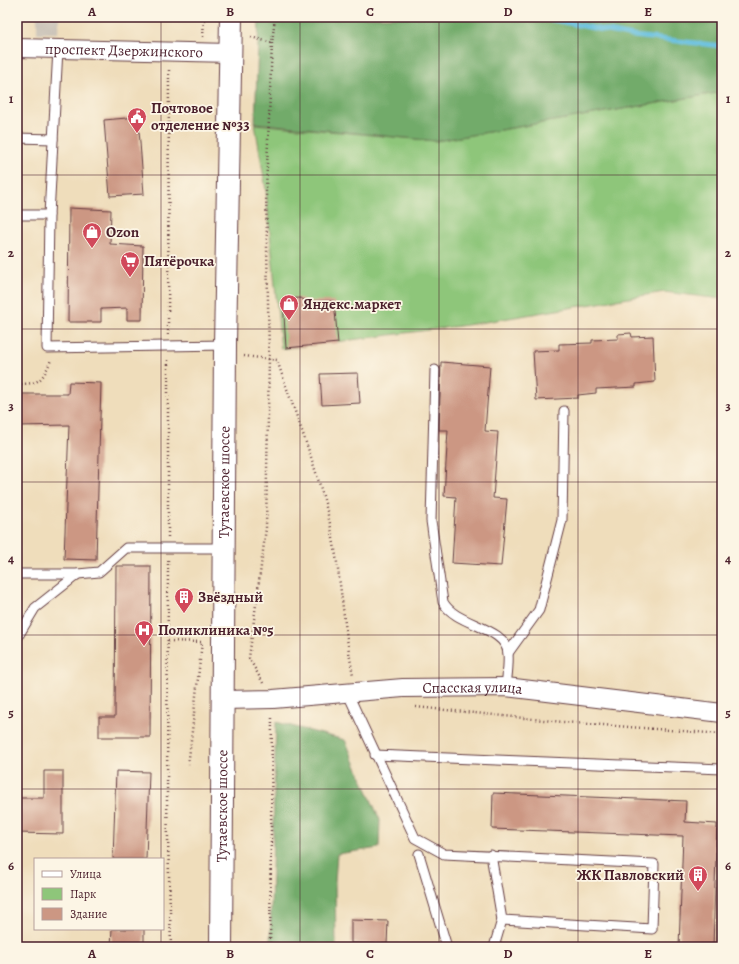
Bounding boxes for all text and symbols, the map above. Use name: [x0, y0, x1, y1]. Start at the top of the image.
text: A: [87, 3, 97, 20]
text: B: [226, 3, 234, 20]
text: C: [366, 3, 374, 20]
text: D: [503, 3, 513, 20]
text: E: [644, 3, 652, 20]
street label: проспект Дзержинского: [45, 39, 203, 62]
text: 1: [9, 90, 14, 107]
text: 1: [726, 90, 731, 107]
place label: Почтовое отделение №33: [151, 98, 250, 135]
public building icon: Почтовое отделение №33: [126, 106, 148, 134]
shop icon: Ozon: [81, 221, 103, 249]
place label: Ozon: [106, 222, 140, 242]
text: 2: [8, 244, 15, 261]
text: 2: [725, 244, 732, 261]
supermarket icon: Пятёрочка: [119, 250, 141, 278]
place label: Пятёрочка: [144, 251, 215, 271]
shop icon: Яндекс.маркет: [278, 293, 300, 321]
place label: Яндекс.маркет: [303, 294, 401, 314]
text: 3: [8, 397, 14, 414]
text: 3: [725, 397, 731, 414]
street label: Тутаевское шоссе: [214, 426, 234, 538]
text: 4: [8, 550, 14, 567]
text: 4: [725, 550, 731, 567]
building icon: Звёздный: [173, 586, 195, 614]
place label: Звёздный: [198, 587, 263, 607]
hospital icon: Поликлиника №5: [133, 619, 155, 647]
place label: Поликлиника №5: [158, 620, 274, 640]
street label: Спасская улица: [422, 677, 524, 699]
text: 5: [8, 704, 14, 721]
text: 5: [725, 704, 731, 721]
street label: Тутаевское шоссе: [212, 750, 232, 862]
text: 6: [8, 857, 14, 874]
text: 6: [725, 857, 731, 874]
legend: [34, 858, 164, 930]
building icon: ЖК Павловский: [687, 864, 709, 892]
place label: ЖК Павловский: [577, 865, 684, 885]
text: Улица: [70, 866, 102, 882]
text: Парк: [70, 886, 96, 902]
text: Здание: [70, 906, 107, 922]
text: A: [87, 945, 97, 962]
text: B: [226, 945, 234, 962]
text: C: [366, 945, 374, 962]
text: D: [503, 945, 513, 962]
text: E: [644, 945, 652, 962]

